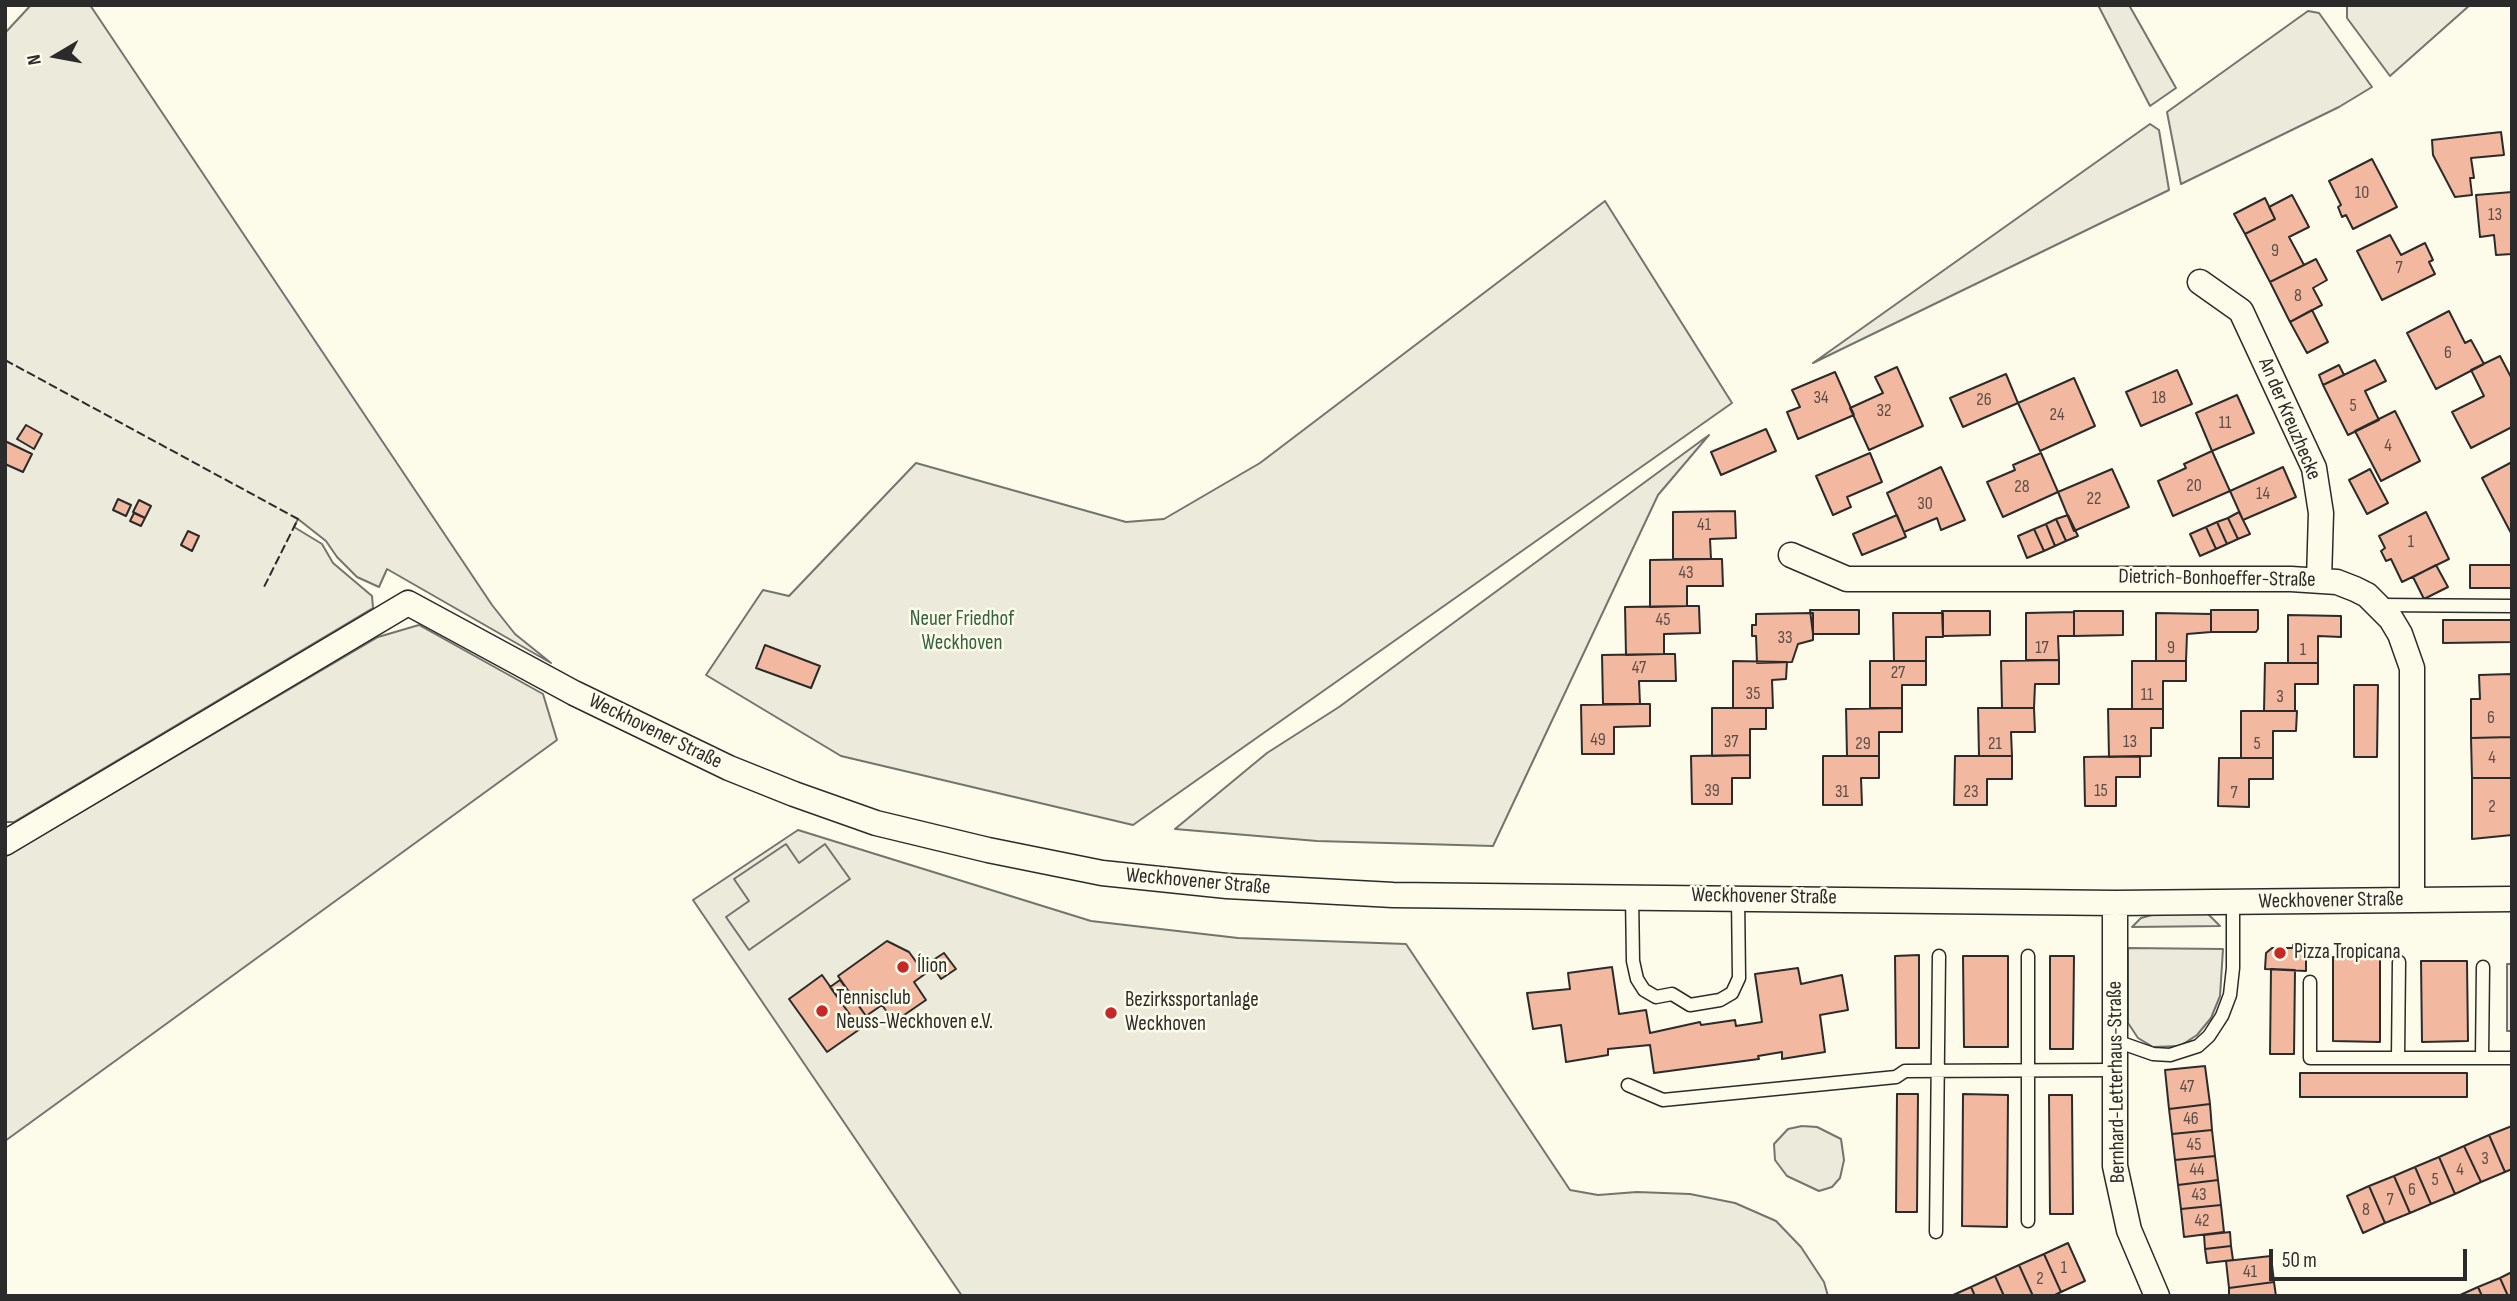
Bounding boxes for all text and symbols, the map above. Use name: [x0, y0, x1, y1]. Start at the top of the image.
north arrow: [21, 21, 91, 91]
text: N: [23, 53, 47, 67]
house number: 10: [2355, 182, 2369, 204]
house number: 13: [2488, 204, 2502, 226]
house number: 9: [2271, 240, 2279, 262]
house number: 7: [2395, 257, 2403, 279]
house number: 8: [2294, 285, 2302, 307]
house number: 6: [2444, 342, 2452, 364]
street label: An der Kreuzhecke: [2252, 354, 2326, 484]
house number: 34: [1813, 387, 1829, 409]
house number: 18: [2152, 387, 2166, 409]
house number: 26: [1976, 389, 1992, 411]
house number: 5: [2349, 395, 2357, 417]
house number: 32: [1877, 400, 1891, 422]
house number: 24: [2050, 404, 2064, 426]
house number: 11: [2219, 412, 2231, 434]
house number: 4: [2384, 435, 2392, 457]
house number: 20: [2186, 475, 2202, 497]
house number: 28: [2014, 476, 2030, 498]
house number: 14: [2256, 483, 2270, 505]
house number: 22: [2087, 488, 2101, 510]
house number: 30: [1917, 493, 1933, 515]
house number: 41: [1697, 514, 1711, 536]
house number: 1: [2408, 531, 2414, 553]
house number: 43: [1678, 562, 1694, 584]
street label: Dietrich-Bonhoeffer-Straße: [2118, 565, 2316, 593]
park label: Neuer Friedhof Weckhoven: [910, 607, 1014, 657]
house number: 45: [1656, 609, 1670, 631]
house number: 33: [1777, 627, 1793, 649]
house number: 17: [2035, 637, 2049, 659]
house number: 9: [2167, 637, 2175, 659]
house number: 1: [2300, 639, 2306, 661]
house number: 47: [1632, 657, 1646, 679]
house number: 27: [1891, 662, 1905, 684]
house number: 35: [1746, 683, 1760, 705]
house number: 11: [2141, 684, 2153, 706]
house number: 3: [2276, 686, 2284, 708]
street label: Weckhovener Straße: [584, 689, 726, 775]
house number: 6: [2487, 707, 2495, 729]
house number: 49: [1590, 729, 1606, 751]
house number: 37: [1724, 731, 1738, 753]
house number: 13: [2123, 731, 2137, 753]
house number: 29: [1855, 733, 1871, 755]
house number: 21: [1988, 733, 2002, 755]
house number: 5: [2253, 733, 2261, 755]
house number: 4: [2488, 747, 2496, 769]
house number: 39: [1704, 780, 1720, 802]
house number: 15: [2094, 780, 2108, 802]
house number: 31: [1835, 781, 1849, 803]
house number: 23: [1964, 781, 1978, 803]
house number: 7: [2230, 782, 2238, 804]
house number: 2: [2488, 796, 2496, 818]
street label: Weckhovener Straße: [1125, 863, 1271, 901]
street label: Weckhovener Straße: [1691, 883, 1837, 911]
street label: Weckhovener Straße: [2258, 887, 2404, 915]
place label: Pizza Tropicana: [2294, 940, 2401, 966]
marker: Pizza Tropicana: [2272, 945, 2288, 961]
place label: Ílion: [917, 954, 947, 980]
marker: Ílion: [895, 959, 911, 975]
street label: Bernhard-Letterhaus-Straße: [2103, 981, 2131, 1183]
place label: Tennisclub Neuss-Weckhoven e.V.: [836, 986, 993, 1036]
place label: Bezirkssportanlage Weckhoven: [1125, 988, 1259, 1038]
marker: Tennisclub Neuss-Weckhoven e.V.: [814, 1003, 830, 1019]
marker: Bezirkssportanlage Weckhoven: [1103, 1005, 1119, 1021]
house number: 47: [2180, 1076, 2194, 1098]
house number: 46: [2183, 1108, 2199, 1130]
house number: 45: [2187, 1134, 2201, 1156]
house number: 3: [2481, 1148, 2489, 1170]
house number: 44: [2189, 1159, 2205, 1181]
house number: 4: [2456, 1159, 2464, 1181]
house number: 5: [2431, 1169, 2439, 1191]
house number: 6: [2408, 1179, 2416, 1201]
house number: 43: [2191, 1184, 2207, 1206]
house number: 7: [2386, 1189, 2394, 1211]
house number: 8: [2362, 1199, 2370, 1221]
house number: 42: [2194, 1210, 2210, 1232]
scale bar: [2272, 1234, 2470, 1278]
text: 50 m: [2282, 1248, 2317, 1273]
house number: 1: [2061, 1257, 2067, 1279]
house number: 41: [2243, 1261, 2257, 1283]
house number: 2: [2036, 1268, 2044, 1290]

